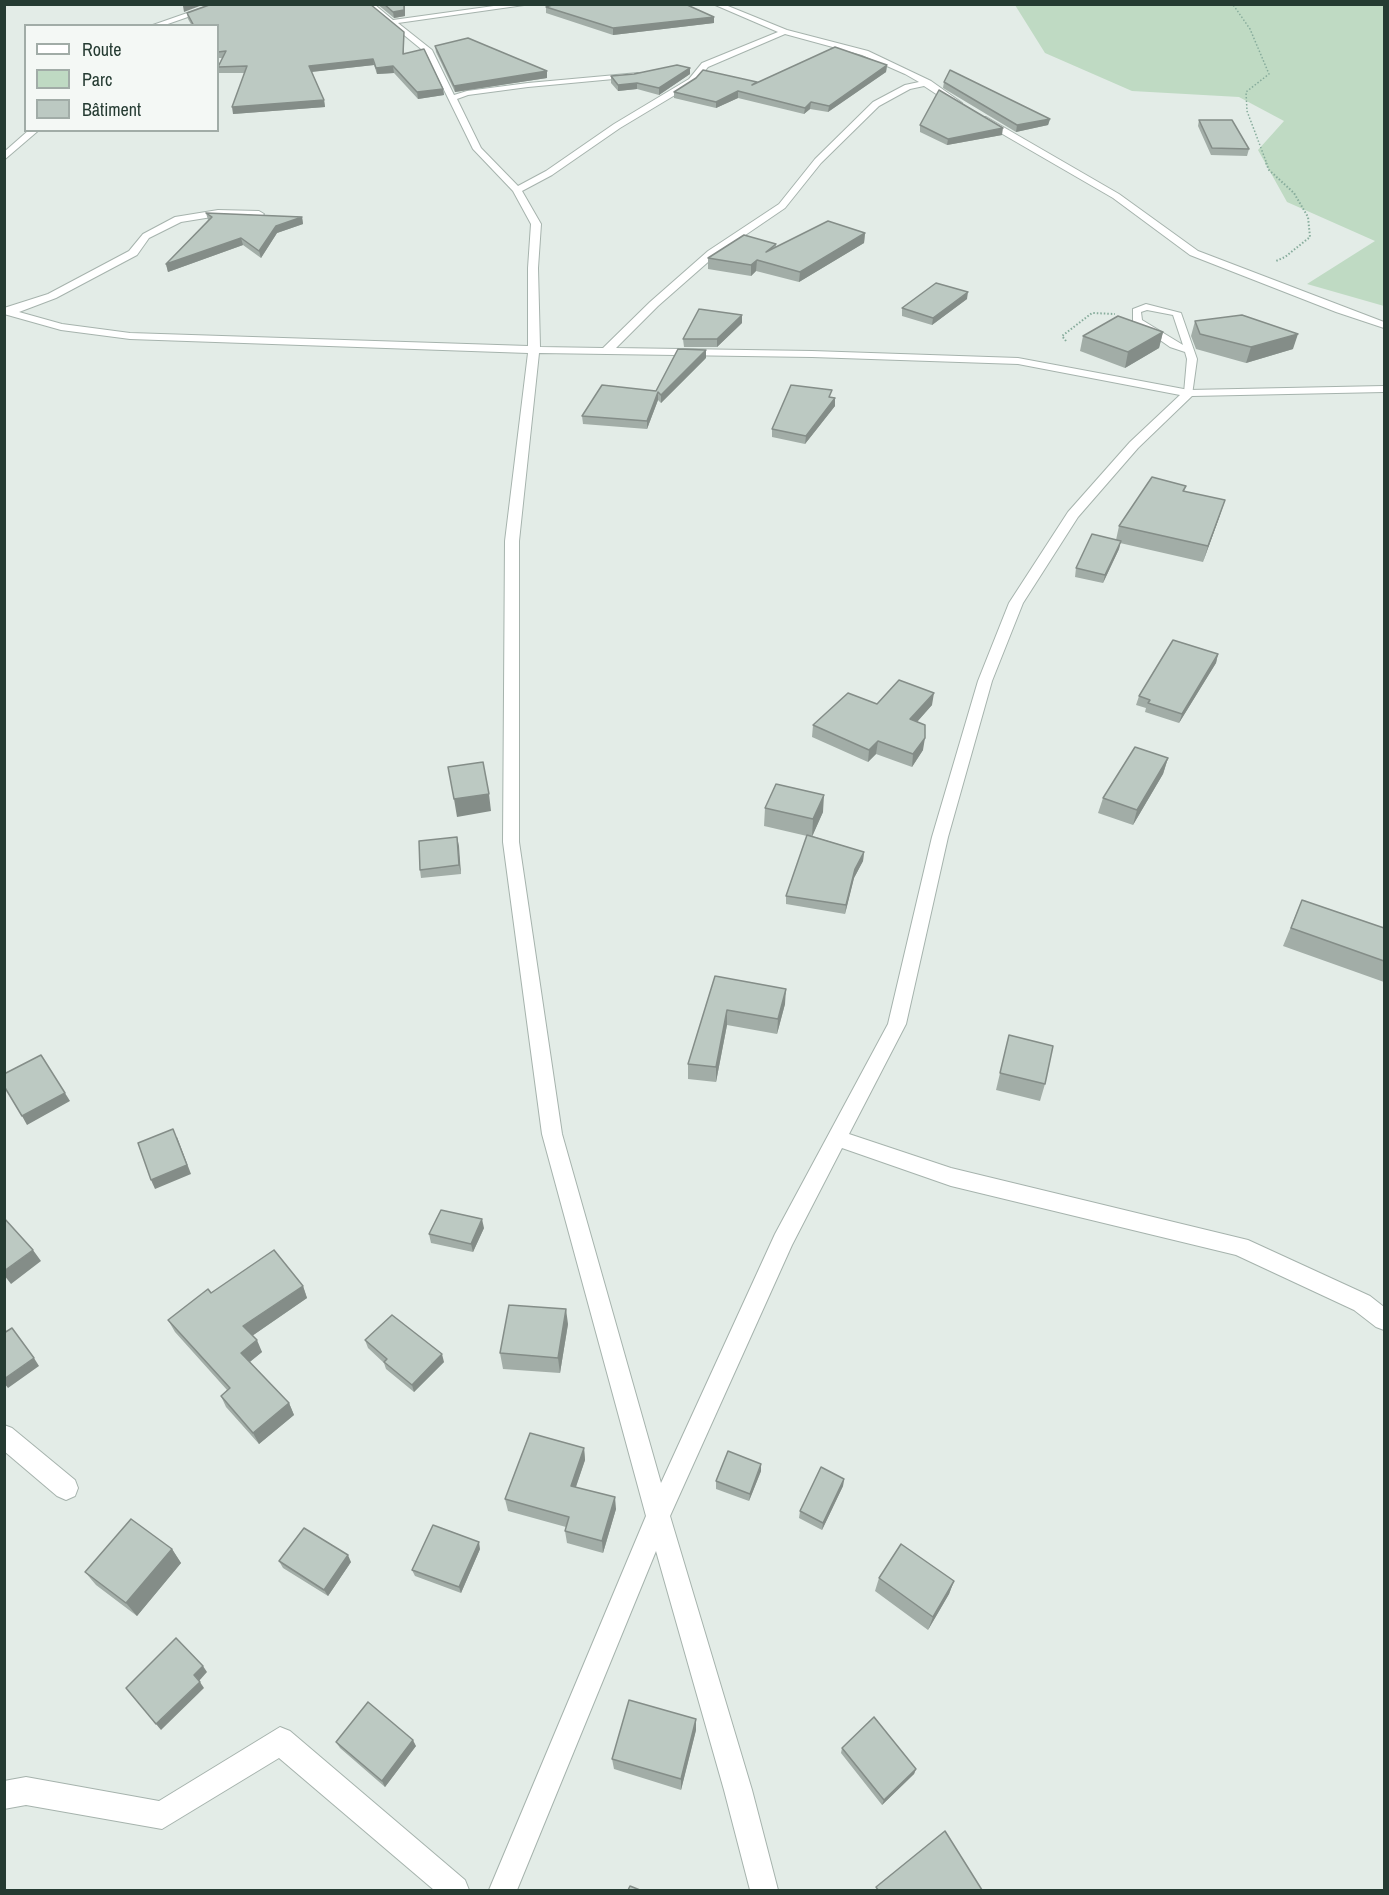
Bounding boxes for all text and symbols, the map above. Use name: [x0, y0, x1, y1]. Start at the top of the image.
legend: [24, 24, 219, 132]
text: Route: [82, 37, 121, 62]
text: Parc: [82, 67, 112, 92]
text: Bâtiment: [82, 97, 141, 122]

